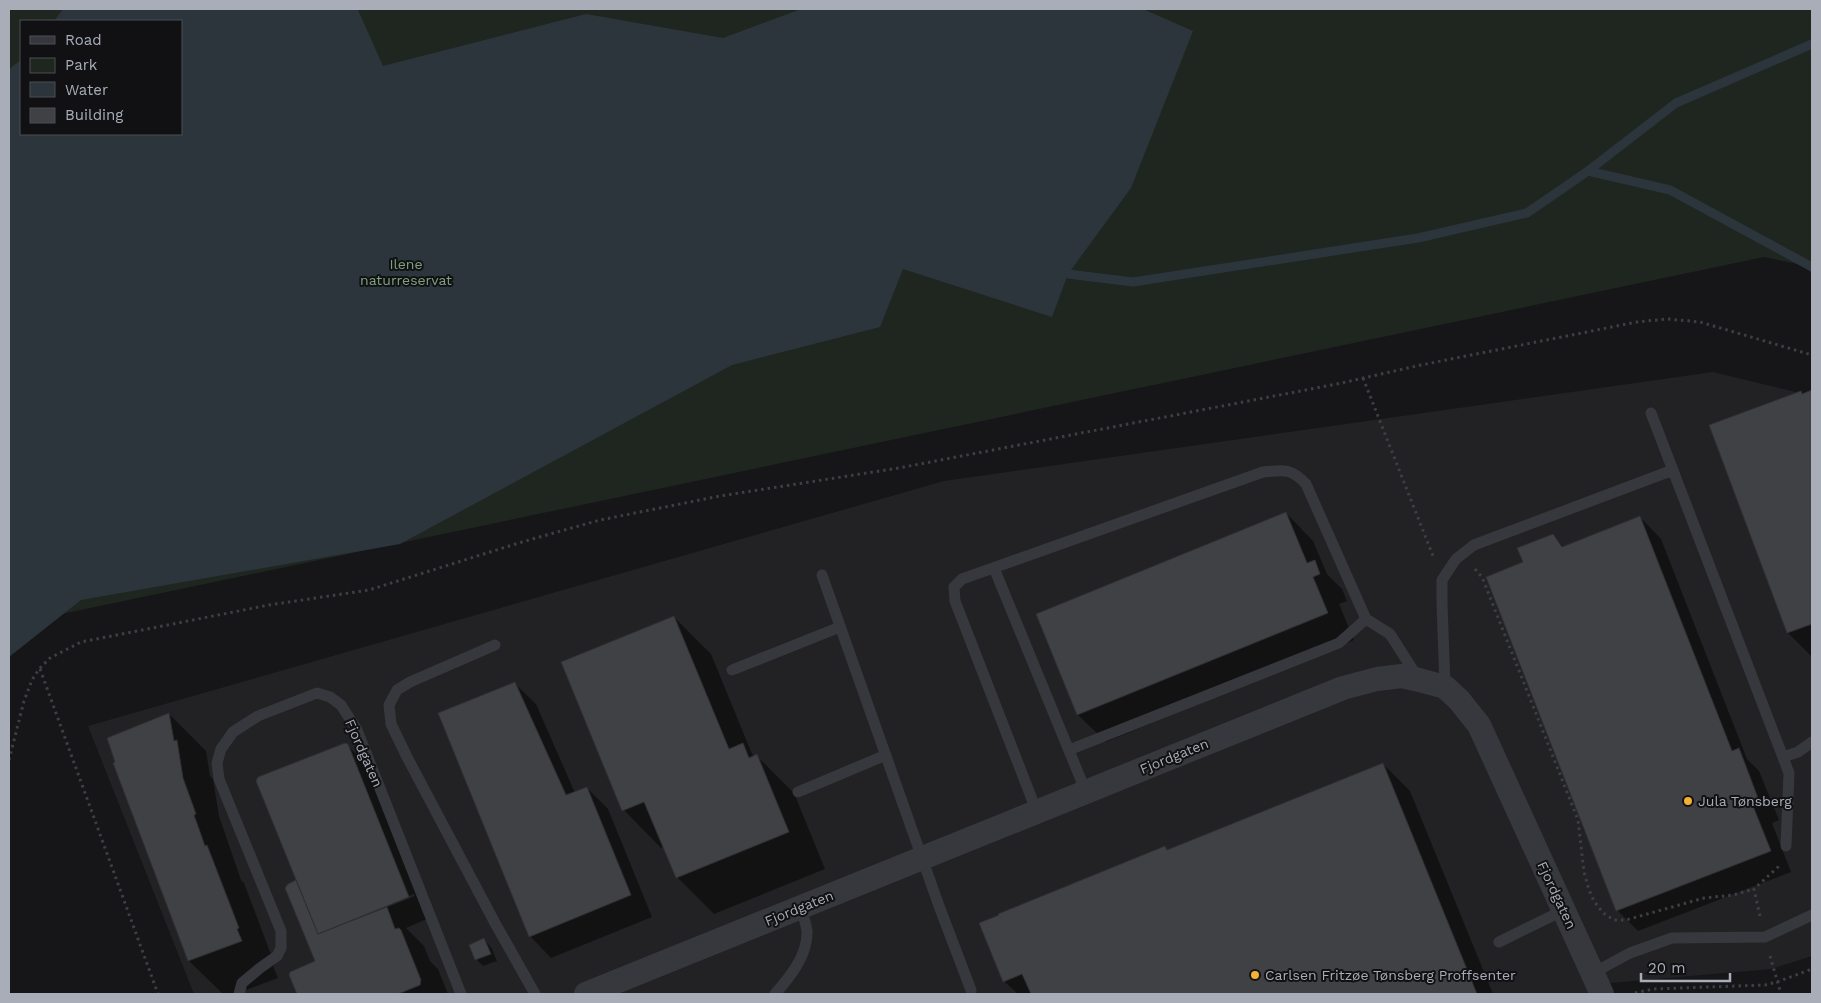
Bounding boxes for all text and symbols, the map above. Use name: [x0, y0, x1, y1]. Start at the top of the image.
legend: [20, 20, 182, 135]
text: Road: [65, 31, 102, 49]
text: Park: [65, 56, 98, 74]
text: Water: [65, 81, 108, 99]
text: Building: [65, 106, 123, 124]
park label: Ilene naturreservat: [360, 256, 452, 288]
street label: Fjordgaten: [342, 717, 386, 789]
street label: Fjordgaten: [1137, 735, 1211, 777]
place label: Jula Tønsberg: [1698, 793, 1792, 809]
marker: Jula Tønsberg: [1682, 795, 1694, 807]
street label: Fjordgaten: [1534, 859, 1580, 931]
street label: Fjordgaten: [762, 887, 836, 929]
scale bar: [1641, 950, 1730, 982]
text: 20 m: [1648, 959, 1686, 977]
place label: Carlsen Fritzøe Tønsberg Proffsenter: [1265, 967, 1516, 983]
marker: Carlsen Fritzøe Tønsberg Proffsenter: [1249, 969, 1261, 981]

